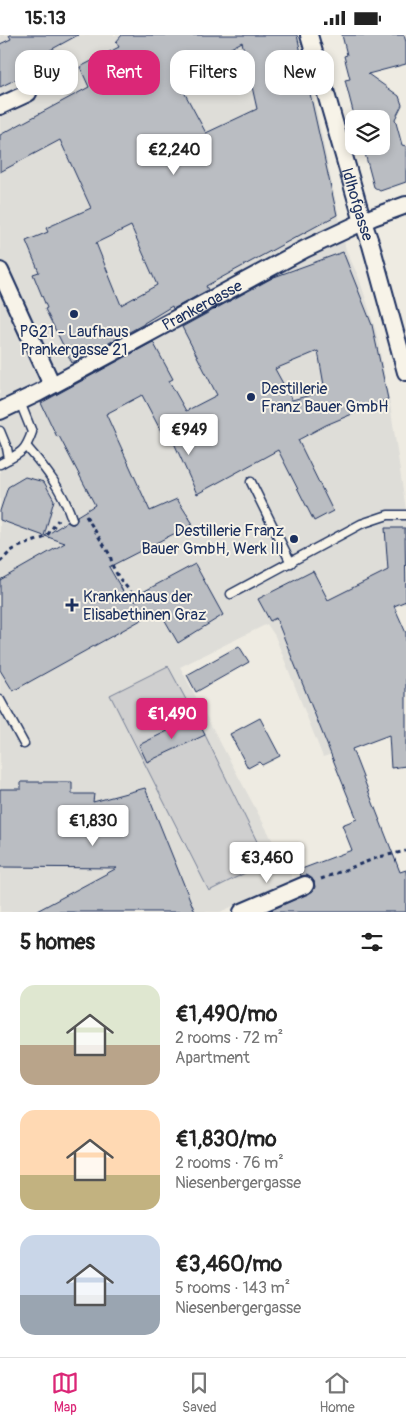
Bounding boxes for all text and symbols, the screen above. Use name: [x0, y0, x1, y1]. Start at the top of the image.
text: 15:13: [25, 6, 66, 30]
chip: Buy: [15, 50, 78, 95]
chip: Rent: [88, 50, 160, 95]
chip: Filters: [170, 50, 255, 95]
chip: New: [265, 50, 334, 95]
map controls: [345, 110, 390, 155]
button: layers: [345, 110, 390, 155]
pin: €2,240: [133, 133, 215, 176]
text: €2,240: [148, 140, 200, 160]
street label: Idlhofgasse: [337, 165, 378, 244]
street label: Prankergasse: [159, 276, 246, 335]
marker: PG21 - Laufhaus Prankergasse 21: [68, 308, 80, 320]
place label: PG21 - Laufhaus Prankergasse 21: [20, 322, 128, 360]
place label: Destillerie Franz Bauer GmbH: [261, 379, 388, 417]
marker: Destillerie Franz Bauer GmbH: [245, 391, 257, 403]
pin: €949: [159, 413, 219, 456]
text: €949: [171, 420, 207, 440]
place label: Destillerie Franz Bauer GmbH, Werk III: [141, 521, 284, 559]
marker: Destillerie Franz Bauer GmbH, Werk III: [288, 533, 300, 545]
place label: Krankenhaus der Elisabethinen Graz: [83, 587, 206, 625]
marker: Krankenhaus der Elisabethinen Graz: [65, 598, 79, 612]
pin: €1,490: [131, 697, 213, 740]
text: €1,490: [147, 704, 197, 724]
pin: €1,830: [52, 805, 134, 847]
text: €1,830: [69, 811, 117, 831]
pin: €3,460: [226, 841, 308, 884]
text: €3,460: [240, 848, 294, 868]
icon: filters: [358, 928, 386, 956]
text: 5 homes: [20, 929, 95, 956]
text: €1,490/mo: [175, 1001, 277, 1028]
icon: home: [60, 1005, 120, 1065]
text: 2 rooms · 72 m²: [175, 1028, 283, 1048]
text: Apartment: [175, 1048, 250, 1068]
text: €1,830/mo: [175, 1126, 277, 1153]
icon: home: [60, 1130, 120, 1190]
text: 2 rooms · 76 m²: [175, 1153, 284, 1173]
text: Niesenbergergasse: [175, 1173, 301, 1193]
text: €3,460/mo: [175, 1251, 282, 1278]
icon: home: [60, 1255, 120, 1315]
text: 5 rooms · 143 m²: [175, 1278, 290, 1298]
text: Niesenbergergasse: [175, 1298, 301, 1318]
tab: Map: [51, 1369, 79, 1416]
tab: Saved: [182, 1369, 217, 1416]
tab: Home: [319, 1369, 355, 1416]

